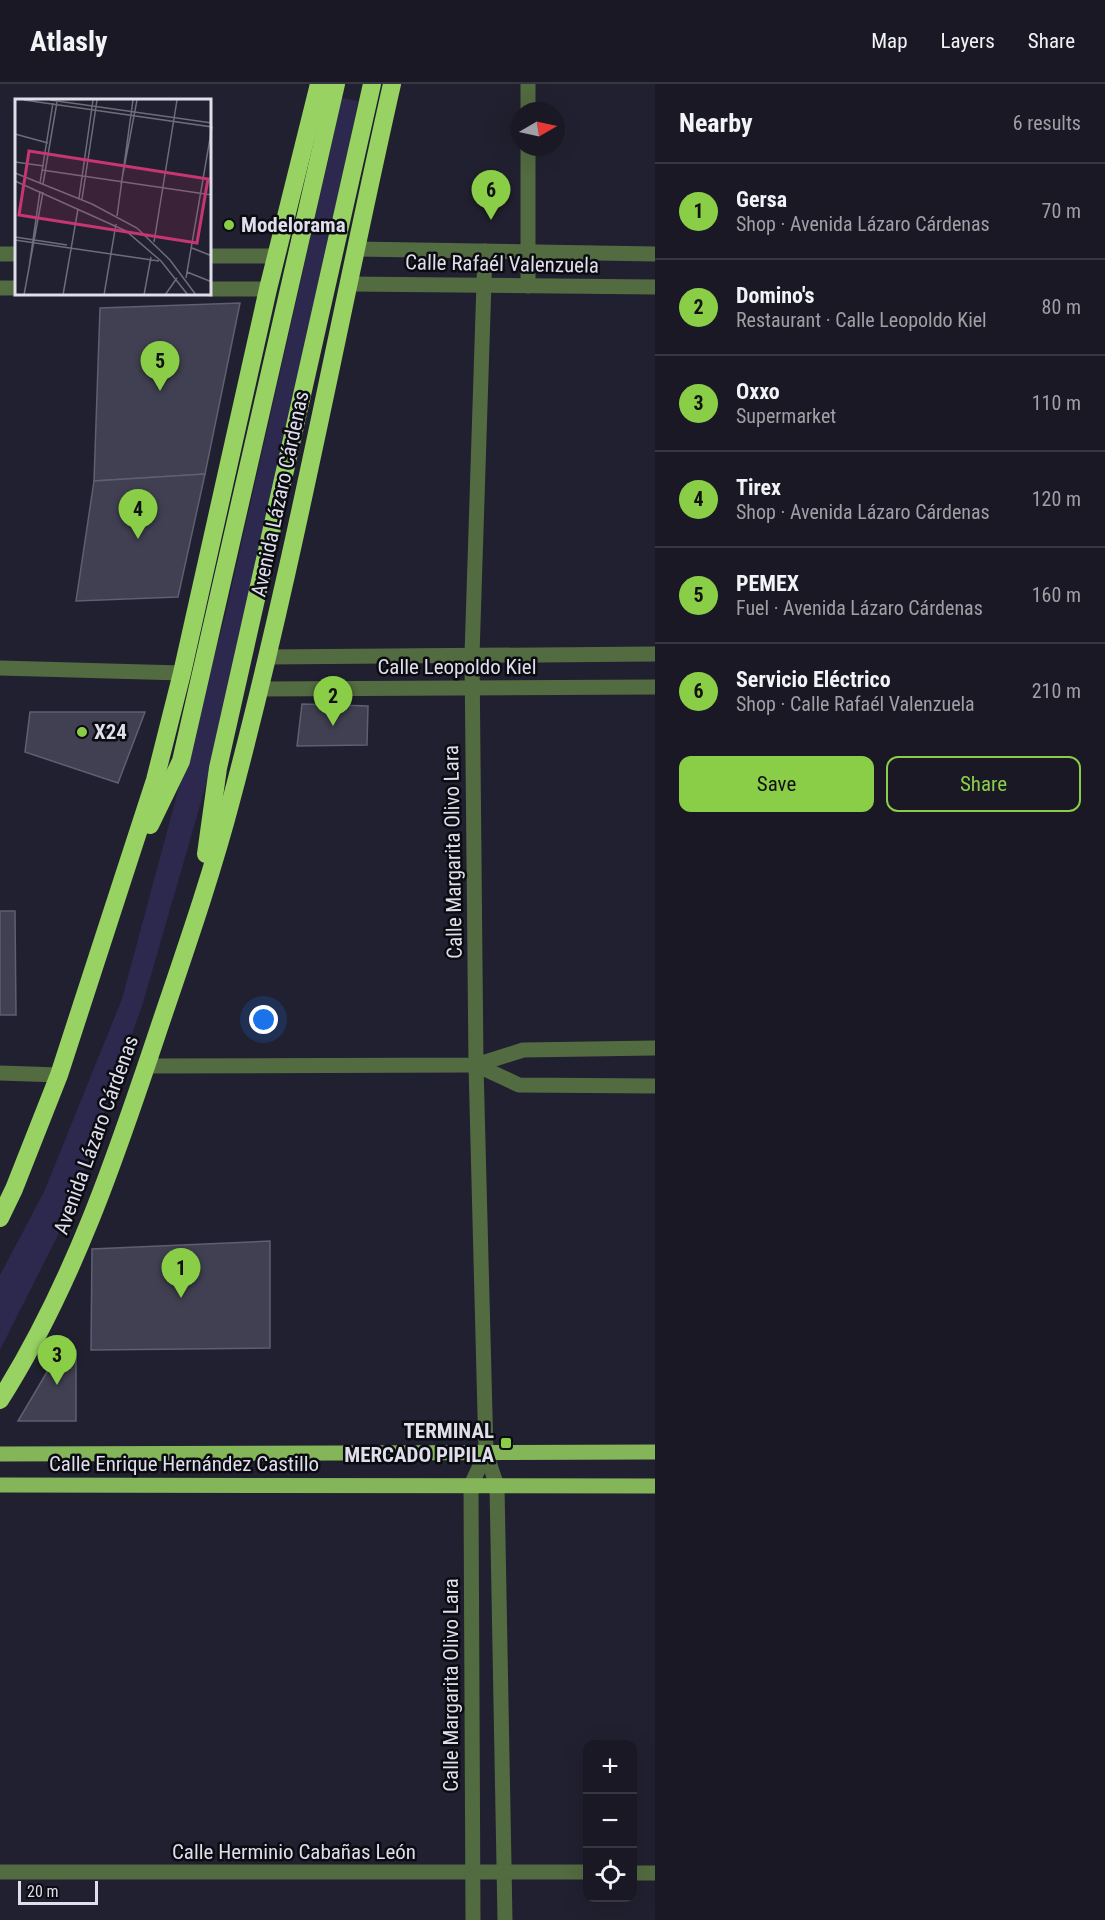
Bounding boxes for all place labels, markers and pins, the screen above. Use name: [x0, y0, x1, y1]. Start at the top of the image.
pin: 6: [472, 170, 510, 220]
place label: Modelorama: [241, 213, 346, 237]
marker: Modelorama: [222, 218, 236, 232]
pin: 5: [140, 342, 180, 391]
pin: 4: [118, 490, 158, 539]
pin: 2: [314, 676, 352, 726]
place label: X24: [94, 720, 127, 744]
marker: X24: [75, 725, 89, 739]
pin: 1: [162, 1248, 201, 1298]
pin: 3: [38, 1336, 76, 1385]
place label: TERMINAL MERCADO PIPILA: [344, 1419, 494, 1467]
marker: TERMINAL MERCADO PIPILA: [499, 1436, 513, 1450]

